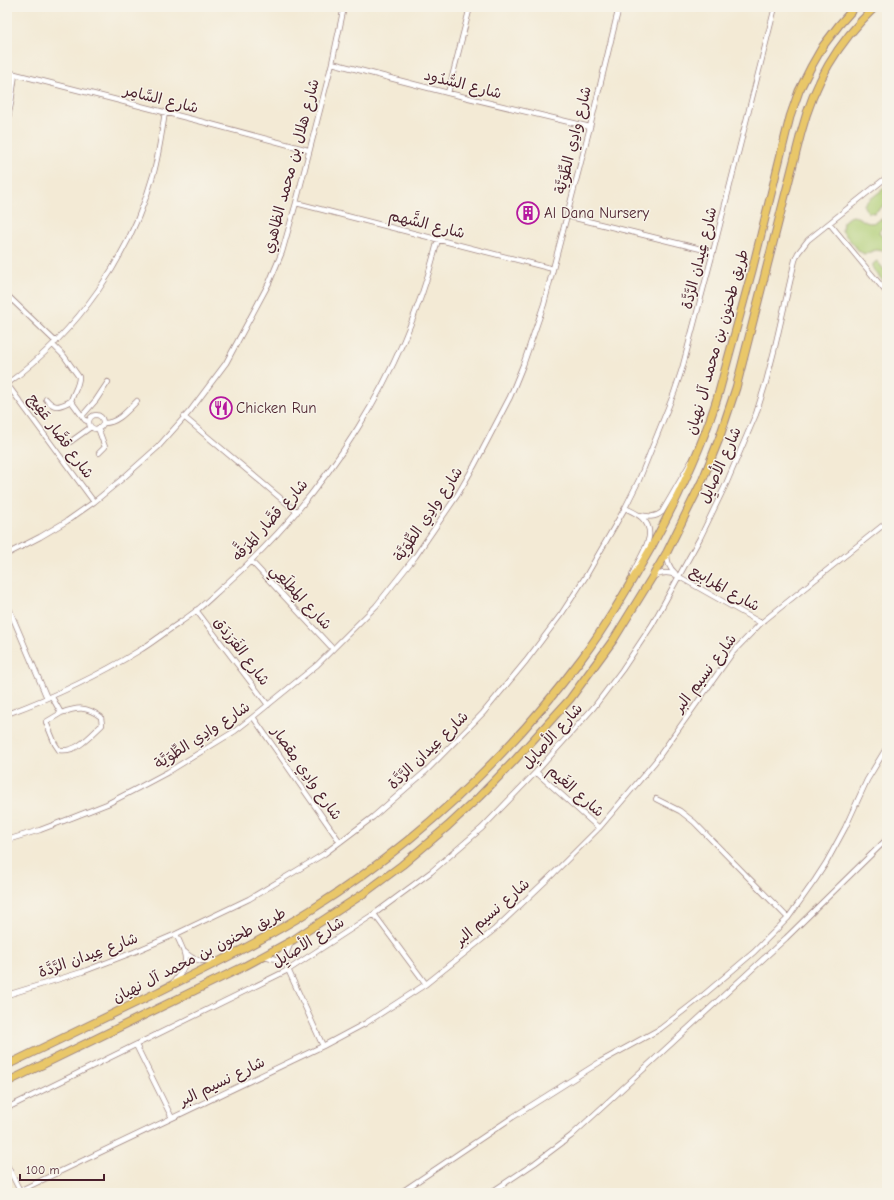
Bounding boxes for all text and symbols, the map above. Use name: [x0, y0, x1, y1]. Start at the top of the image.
street label: شارع السُّدُود: [422, 66, 504, 103]
street label: شارع هلال بن محمد الظاهري: [259, 77, 325, 256]
street label: شارع السَّامِر: [119, 81, 200, 118]
street label: شارع وادِي الطِّوَيَّة: [551, 84, 597, 196]
building icon: Al Dana Nursery: [515, 200, 541, 226]
street label: شارع الشَّهم: [386, 204, 467, 245]
place label: Al Dana Nursery: [544, 204, 649, 222]
street label: شارع عِيدان الرَّدَّة: [678, 205, 721, 311]
street label: طريق طحنون بن محمد آل نهيان: [682, 247, 753, 437]
street label: شارع قصَّار عَفِيج: [23, 390, 98, 482]
restaurant icon: Chicken Run: [208, 395, 234, 421]
place label: Chicken Run: [236, 399, 317, 417]
street label: شارع الأصايِل: [694, 423, 747, 507]
street label: شارع وادِي الطِّوَيَّة: [390, 463, 468, 566]
street label: شارع قصَّار المَرَقَّه: [226, 473, 312, 565]
street label: شارع المِطلَعِي: [263, 561, 336, 636]
street label: شارع المَرابِيع: [686, 561, 763, 618]
street label: شارع الفَرَزدَق: [210, 613, 274, 689]
street label: شارع نسيم البر: [669, 630, 743, 719]
street label: شارع وادِي الطِّوَيَّة: [151, 697, 254, 774]
street label: شارع الأصايِل: [517, 699, 588, 774]
street label: شارع عِيدان الرَّدَّة: [384, 707, 473, 794]
street label: شارع وادِي مِقصار: [266, 722, 346, 824]
street label: شارع الغَيم: [542, 761, 608, 823]
street label: شارع نسيم البر: [449, 875, 535, 953]
street label: طريق طحنون بن محمد آل نهيان: [109, 903, 289, 1008]
street label: شارع الأصايِل: [268, 912, 349, 974]
street label: شارع عِيدان الرَّدَّة: [36, 929, 141, 982]
street label: شارع نسيم البر: [174, 1053, 269, 1113]
scale bar: [20, 1156, 104, 1182]
text: 100 m: [26, 1163, 59, 1177]

